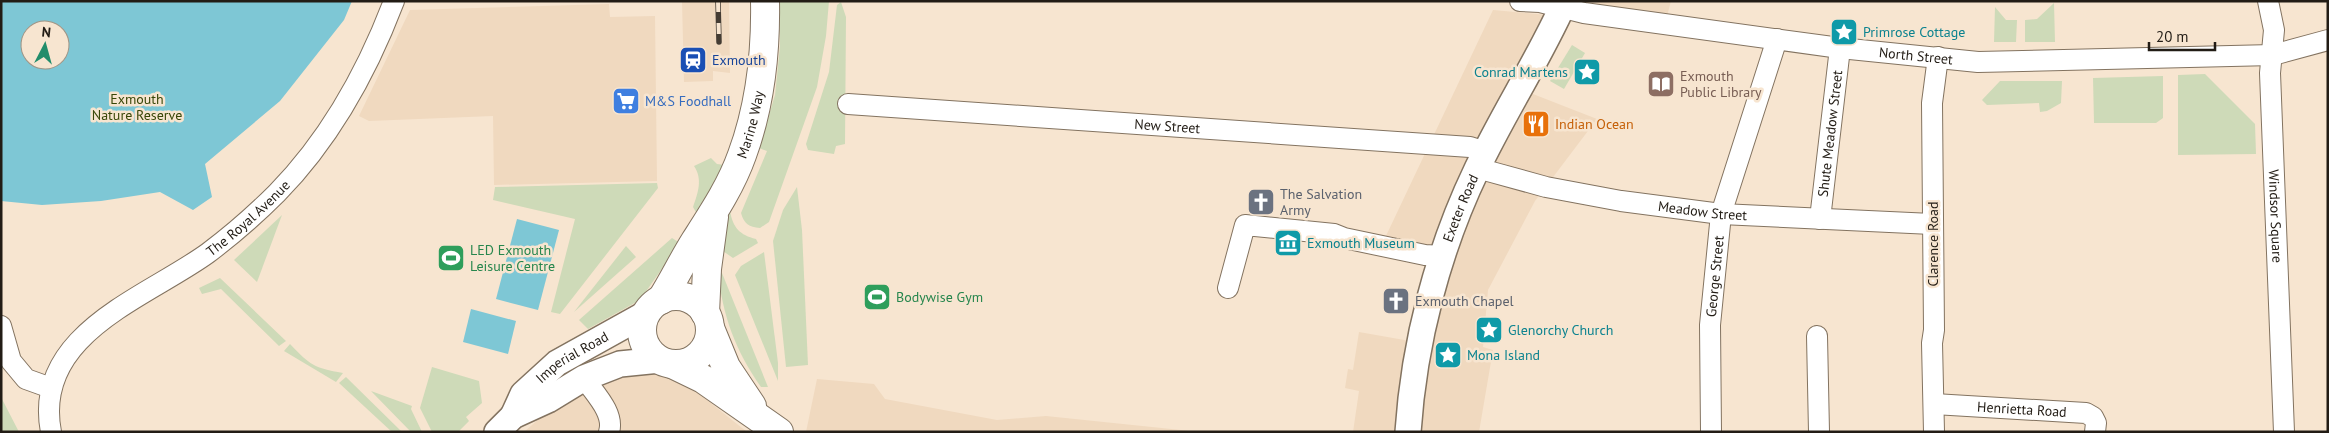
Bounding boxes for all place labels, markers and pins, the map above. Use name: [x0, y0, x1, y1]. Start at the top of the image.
place icon: Primrose Cottage: [1829, 17, 1859, 47]
place label: Primrose Cottage: [1863, 23, 1965, 41]
station icon: Exmouth: [678, 45, 708, 75]
place label: Exmouth: [712, 51, 766, 69]
place icon: Conrad Martens: [1572, 57, 1602, 87]
place label: Conrad Martens: [1474, 63, 1568, 81]
place label: Exmouth Public Library: [1680, 67, 1762, 101]
library icon: Exmouth Public Library: [1646, 69, 1676, 99]
supermarket icon: M&S Foodhall: [611, 86, 641, 116]
place label: M&S Foodhall: [645, 92, 731, 110]
restaurant icon: Indian Ocean: [1521, 109, 1551, 139]
place label: Indian Ocean: [1555, 115, 1634, 133]
place label: The Salvation Army: [1280, 185, 1362, 219]
church icon: The Salvation Army: [1246, 187, 1276, 217]
museum icon: Exmouth Museum: [1273, 228, 1303, 258]
place label: Exmouth Museum: [1307, 234, 1415, 252]
place label: LED Exmouth Leisure Centre: [470, 241, 555, 275]
sports icon: LED Exmouth Leisure Centre: [436, 243, 466, 273]
sports icon: Bodywise Gym: [862, 282, 892, 312]
church icon: Exmouth Chapel: [1381, 286, 1411, 316]
place label: Bodywise Gym: [896, 288, 983, 306]
place label: Exmouth Chapel: [1415, 292, 1514, 310]
place icon: Glenorchy Church: [1474, 315, 1504, 345]
place label: Glenorchy Church: [1508, 321, 1613, 339]
place icon: Mona Island: [1433, 340, 1463, 370]
place label: Mona Island: [1467, 346, 1540, 364]

